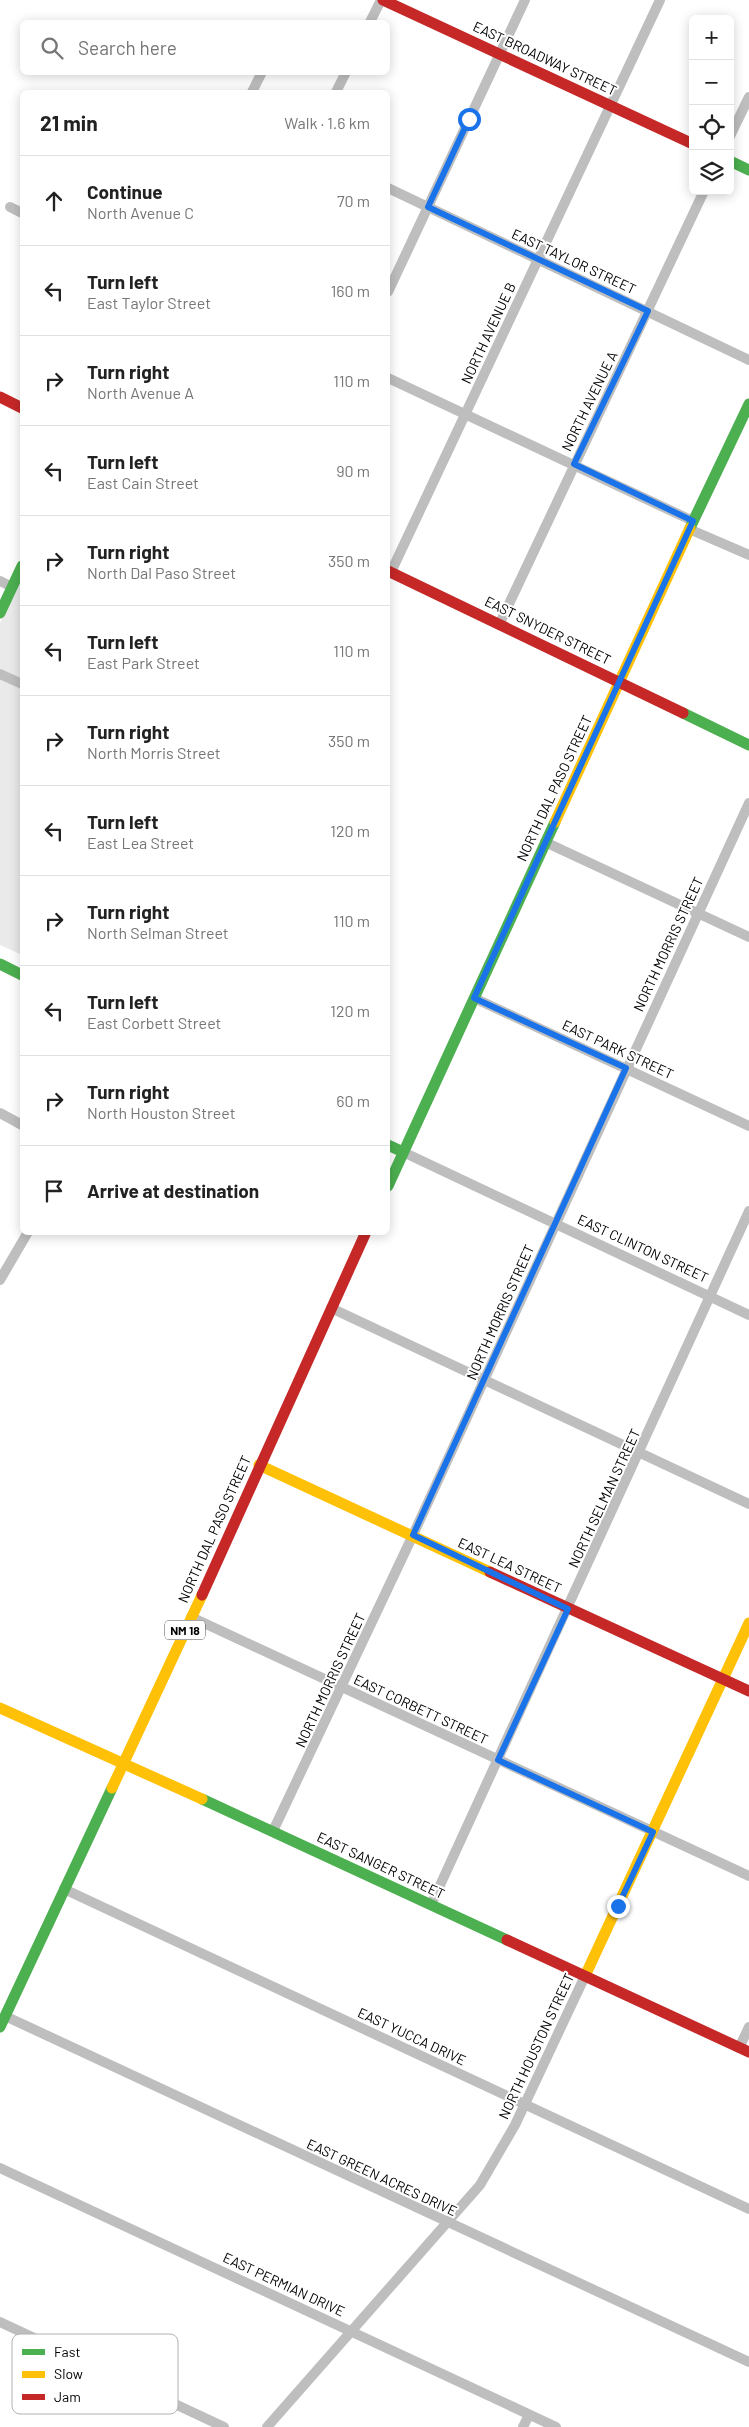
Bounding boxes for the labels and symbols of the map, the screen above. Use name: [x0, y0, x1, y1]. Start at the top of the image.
street label: EAST BROADWAY STREET: [470, 17, 620, 99]
route start: [458, 108, 481, 131]
street label: EAST TAYLOR STREET: [509, 225, 639, 297]
street label: NORTH AVENUE B: [457, 280, 519, 386]
street label: NORTH AVENUE A: [557, 348, 621, 454]
street label: EAST SNYDER STREET: [482, 592, 614, 668]
street label: NORTH DAL PASO STREET: [513, 712, 595, 864]
street label: NORTH MORRIS STREET: [629, 874, 707, 1014]
street label: EAST PARK STREET: [560, 1016, 676, 1082]
street label: EAST CLINTON STREET: [575, 1210, 711, 1286]
street label: NORTH MORRIS STREET: [462, 1242, 538, 1382]
street label: NORTH SELMAN STREET: [564, 1426, 644, 1570]
street label: NORTH DAL PASO STREET: [174, 1453, 254, 1605]
street label: EAST LEA STREET: [456, 1534, 564, 1596]
street label: NORTH MORRIS STREET: [291, 1610, 369, 1750]
road number: NM 18: [165, 1620, 205, 1640]
street label: EAST CORBETT STREET: [351, 1670, 491, 1748]
street label: EAST SANGER STREET: [314, 1828, 448, 1902]
route end: [607, 1895, 630, 1918]
street label: NORTH HOUSTON STREET: [495, 1970, 577, 2122]
street label: EAST YUCCA DRIVE: [355, 2003, 469, 2069]
street label: EAST GREEN ACRES DRIVE: [304, 2135, 460, 2219]
street label: EAST PERMIAN DRIVE: [220, 2248, 348, 2320]
legend: [12, 2334, 178, 2414]
text: Fast: [54, 2343, 80, 2360]
text: Slow: [54, 2365, 83, 2382]
text: Jam: [54, 2388, 81, 2405]

